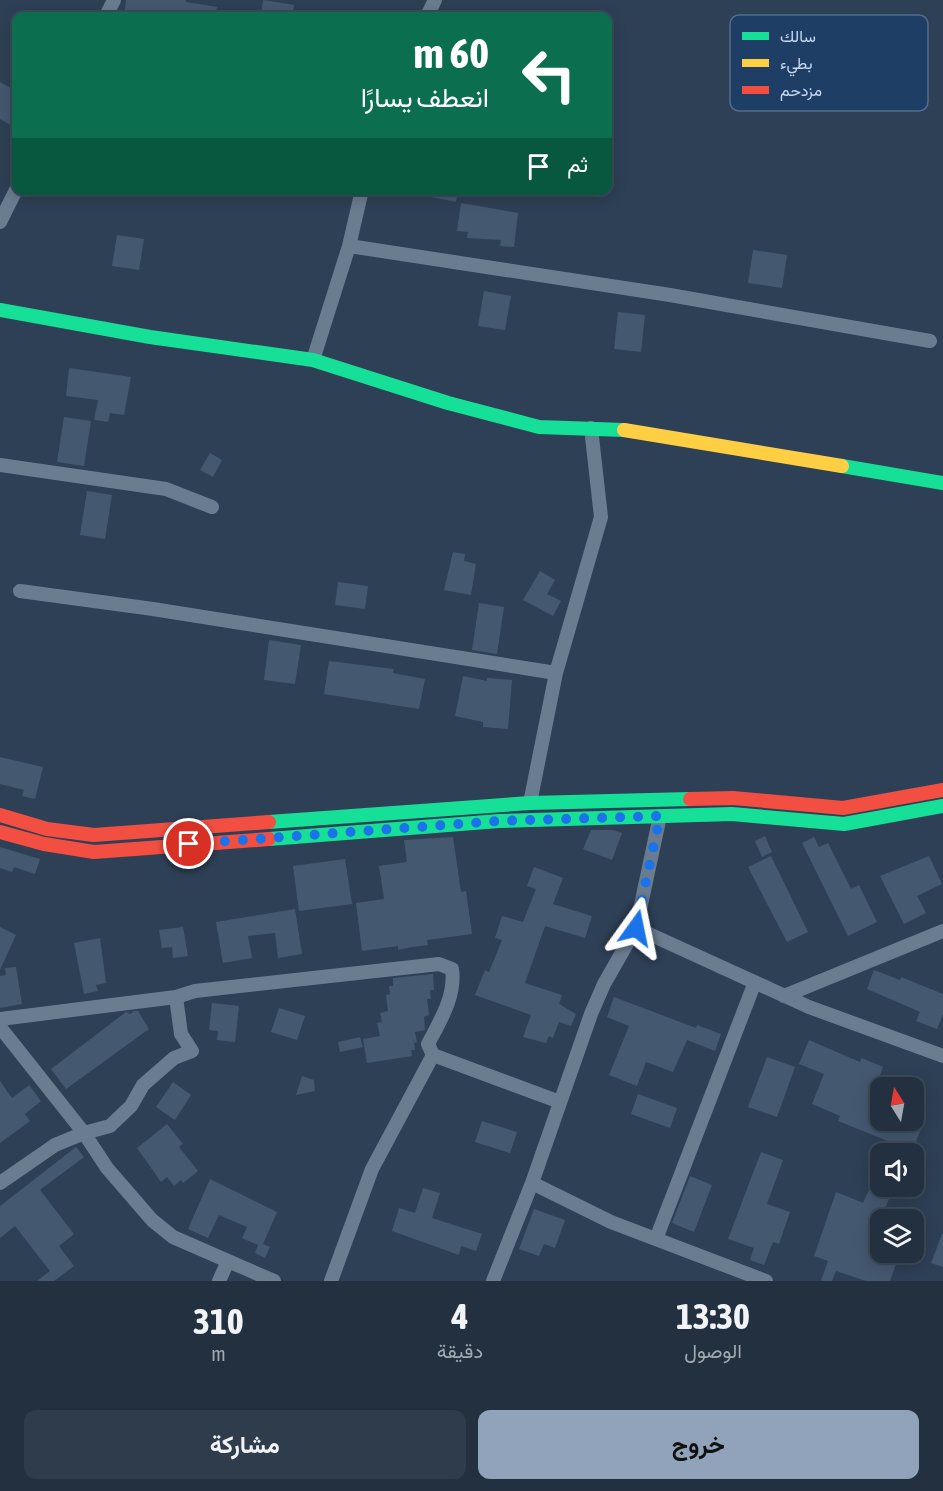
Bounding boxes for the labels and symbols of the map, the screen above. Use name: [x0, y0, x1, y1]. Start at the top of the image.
legend: [730, 15, 928, 111]
text: سالك: [780, 27, 816, 45]
text: بطيء: [780, 54, 812, 77]
text: مزدحم: [780, 81, 822, 101]
pin: [163, 818, 214, 869]
position arrow: [604, 896, 668, 960]
north arrow: [870, 1077, 924, 1131]

